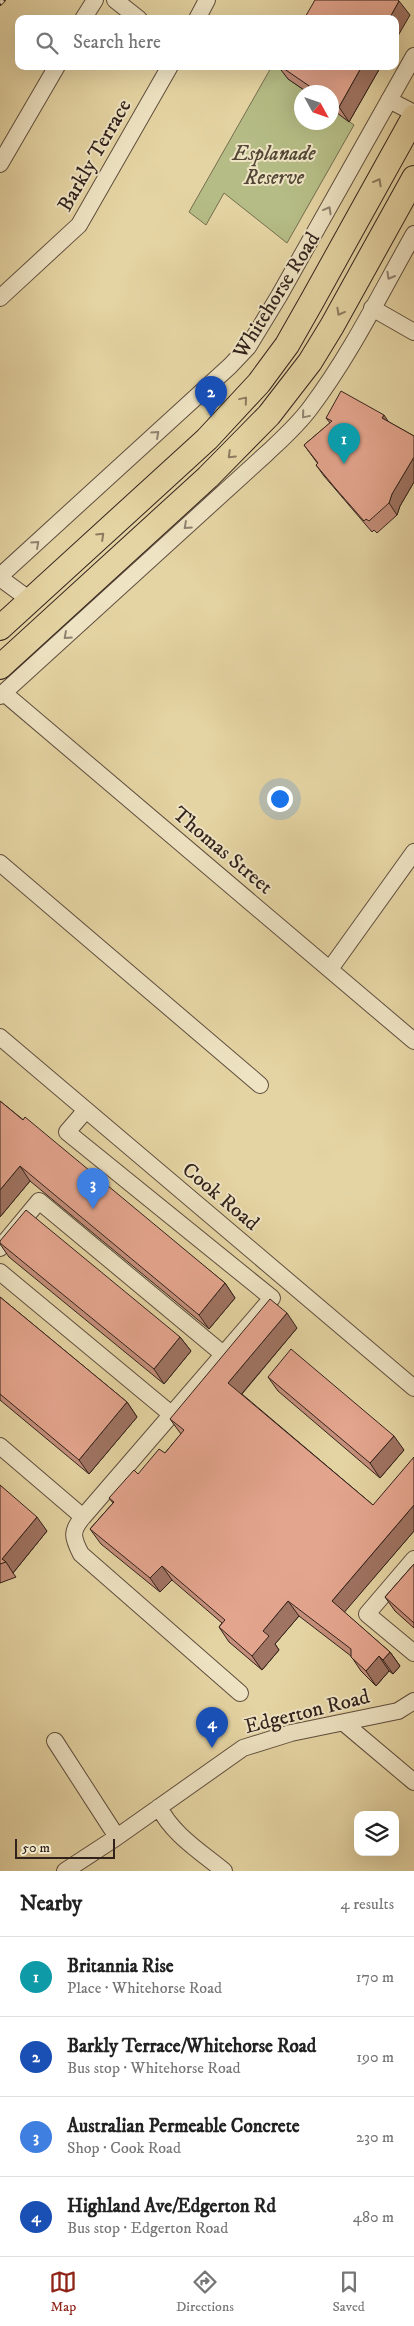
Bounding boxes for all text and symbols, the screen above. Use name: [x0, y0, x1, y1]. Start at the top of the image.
search box: [15, 15, 399, 70]
icon: search: [33, 29, 61, 57]
text: Search here: [73, 31, 161, 54]
north arrow: [294, 85, 339, 130]
street label: Barkly Terrace: [52, 94, 138, 216]
park label: Esplanade Reserve: [232, 141, 316, 191]
one-way arrow: [372, 178, 382, 187]
one-way arrow: [322, 207, 332, 216]
street label: Whitehorse Road: [227, 227, 326, 364]
one-way arrow: [386, 271, 396, 280]
one-way arrow: [336, 307, 346, 316]
pin: 2: [195, 376, 227, 417]
one-way arrow: [238, 397, 247, 406]
one-way arrow: [301, 409, 310, 418]
pin: 1: [328, 423, 360, 464]
one-way arrow: [150, 431, 159, 440]
one-way arrow: [228, 449, 237, 458]
one-way arrow: [183, 521, 192, 530]
one-way arrow: [95, 532, 104, 541]
one-way arrow: [30, 540, 39, 549]
one-way arrow: [63, 630, 72, 639]
your location: [267, 786, 293, 812]
street label: Thomas Street: [167, 801, 278, 900]
street label: Cook Road: [176, 1157, 265, 1237]
pin: 3: [77, 1168, 109, 1209]
street label: Edgerton Road: [242, 1684, 373, 1740]
pin: 4: [196, 1707, 228, 1748]
map controls: [354, 1811, 399, 1856]
button: layers: [354, 1811, 399, 1856]
scale bar: [15, 1836, 115, 1859]
text: 50 m: [22, 1839, 50, 1857]
text: Nearby: [20, 1891, 82, 1917]
text: 4 results: [341, 1894, 394, 1914]
text: Britannia Rise: [67, 1955, 174, 1978]
text: 1: [33, 1967, 39, 1987]
text: 170 m: [356, 1967, 394, 1987]
text: Place · Whitehorse Road: [67, 1978, 222, 1998]
text: Barkly Terrace/Whitehorse Road: [67, 2035, 316, 2058]
text: 2: [32, 2047, 40, 2067]
text: 190 m: [356, 2047, 394, 2067]
text: Bus stop · Whitehorse Road: [67, 2058, 240, 2078]
text: Australian Permeable Concrete: [67, 2115, 300, 2138]
text: 3: [33, 2127, 39, 2147]
text: 230 m: [356, 2127, 394, 2147]
text: Shop · Cook Road: [67, 2138, 181, 2158]
text: Highland Ave/Edgerton Rd: [67, 2195, 276, 2218]
text: 4: [31, 2207, 41, 2227]
text: 480 m: [353, 2207, 394, 2227]
text: Bus stop · Edgerton Road: [67, 2218, 228, 2238]
tab: Map: [49, 2268, 77, 2316]
tab: Directions: [176, 2268, 234, 2316]
tab: Saved: [333, 2268, 365, 2316]

